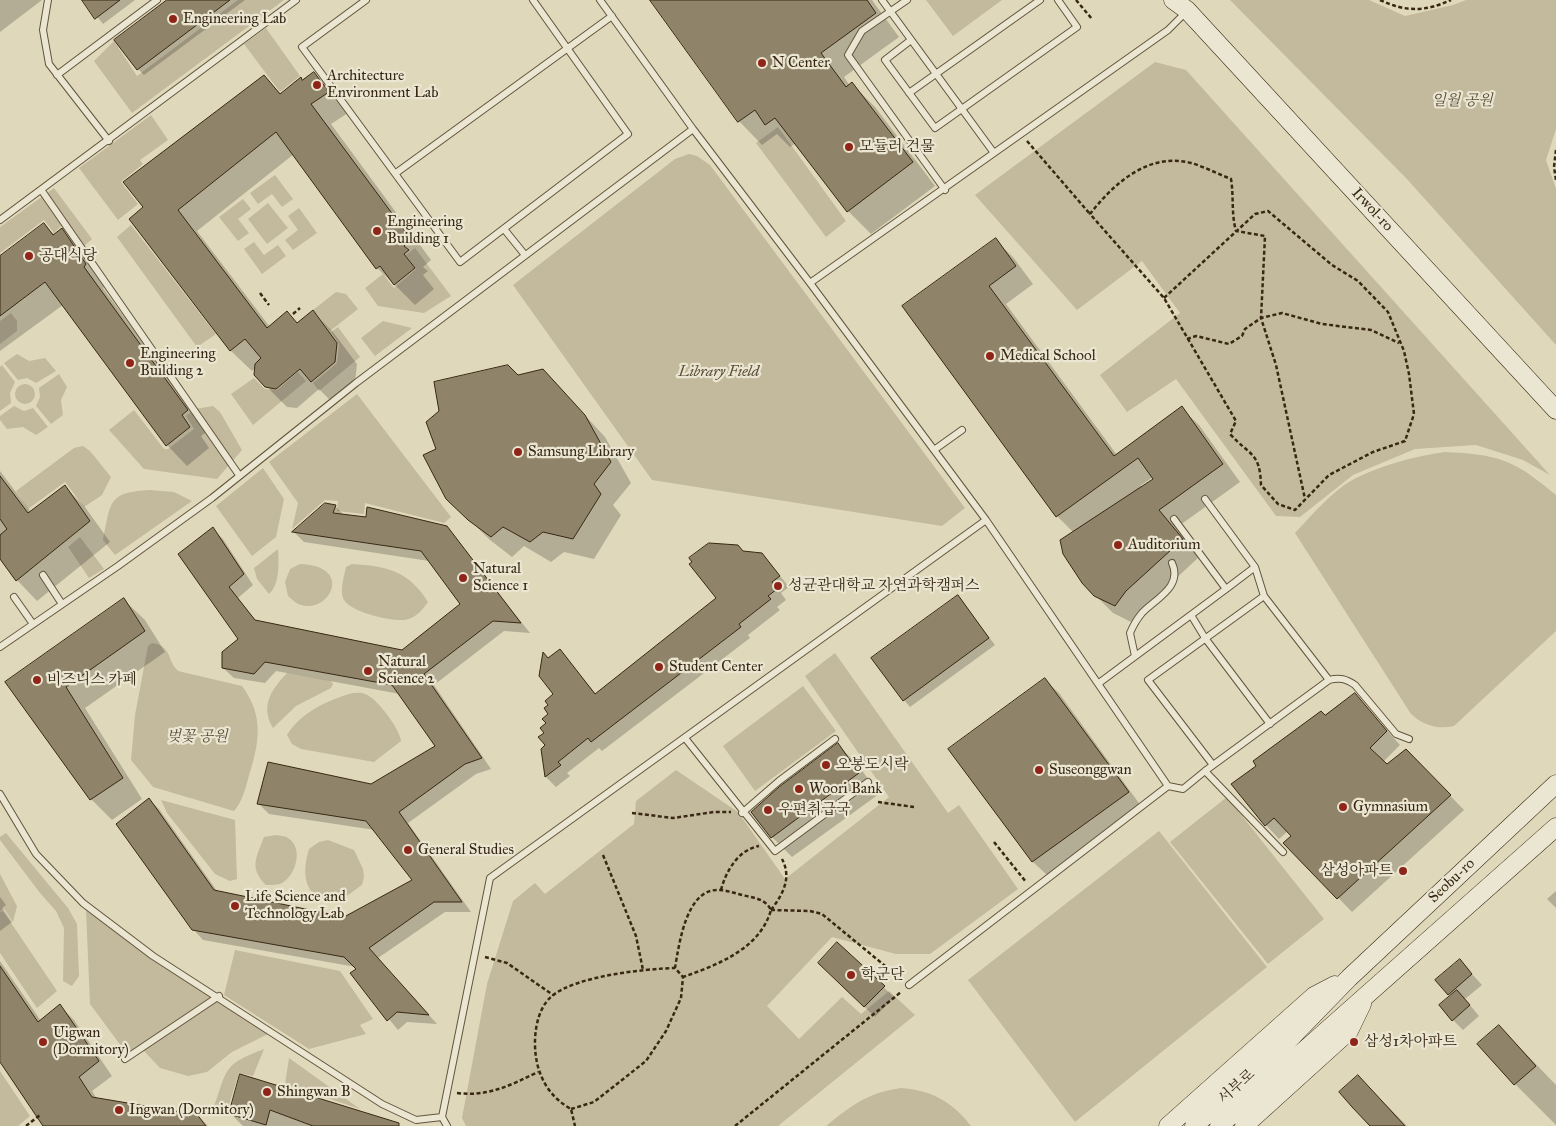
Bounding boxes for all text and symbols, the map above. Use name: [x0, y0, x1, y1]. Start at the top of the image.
place label: Engineering Lab: [183, 10, 286, 28]
marker: Engineering Lab: [167, 13, 179, 25]
place label: N Center: [772, 54, 830, 72]
marker: N Center: [756, 57, 768, 69]
place label: Architecture Environment Lab: [327, 67, 438, 102]
marker: Architecture Environment Lab: [311, 79, 323, 91]
park label: 일월 공원: [1431, 92, 1493, 110]
place label: 모듈러 건물: [859, 138, 935, 156]
marker: 모듈러 건물: [843, 141, 855, 153]
street label: Irwol-ro: [1347, 185, 1397, 235]
place label: Engineering Building 1: [387, 213, 462, 248]
marker: Engineering Building 1: [371, 225, 383, 237]
place label: 공대식당: [39, 247, 97, 265]
marker: 공대식당: [23, 250, 35, 262]
place label: Engineering Building 2: [140, 345, 215, 380]
place label: Medical School: [1000, 347, 1096, 365]
marker: Medical School: [984, 350, 996, 362]
marker: Engineering Building 2: [124, 357, 136, 369]
park label: Library Field: [679, 363, 759, 381]
place label: Samsung Library: [528, 443, 634, 461]
marker: Samsung Library: [512, 446, 524, 458]
place label: Auditorium: [1128, 536, 1201, 554]
marker: Auditorium: [1112, 539, 1124, 551]
place label: Natural Science 1: [473, 560, 528, 595]
marker: Natural Science 1: [457, 572, 469, 584]
place label: 성균관대학교 자연과학캠퍼스: [788, 577, 980, 595]
marker: 성균관대학교 자연과학캠퍼스: [772, 580, 784, 592]
place label: Natural Science 2: [378, 653, 435, 688]
place label: Student Center: [669, 658, 763, 676]
marker: Student Center: [653, 661, 665, 673]
marker: Natural Science 2: [362, 665, 374, 677]
place label: 비즈니스 카페: [47, 671, 137, 689]
marker: 비즈니스 카페: [31, 674, 43, 686]
park label: 벚꽃 공원: [166, 728, 228, 746]
place label: 오봉도시락: [836, 756, 908, 774]
marker: 오봉도시락: [820, 759, 832, 771]
place label: Suseonggwan: [1049, 761, 1132, 779]
marker: Suseonggwan: [1033, 764, 1045, 776]
place label: Woori Bank: [809, 780, 882, 798]
marker: Woori Bank: [793, 783, 805, 795]
place label: Gymnasium: [1353, 798, 1428, 816]
place label: 우편취급국: [778, 801, 850, 819]
marker: Gymnasium: [1337, 801, 1349, 813]
marker: 우편취급국: [762, 804, 774, 816]
place label: General Studies: [418, 841, 514, 859]
marker: General Studies: [402, 844, 414, 856]
street label: Seobu-ro: [1425, 855, 1479, 907]
place label: 삼성아파트: [1321, 862, 1393, 880]
marker: 삼성아파트: [1397, 865, 1409, 877]
place label: Life Science and Technology Lab: [245, 888, 346, 923]
marker: Life Science and Technology Lab: [229, 900, 241, 912]
place label: 학군단: [861, 966, 904, 984]
marker: 학군단: [845, 969, 857, 981]
place label: Uigwan (Dormitory): [53, 1024, 129, 1059]
place label: 삼성1차아파트: [1364, 1033, 1457, 1051]
marker: Uigwan (Dormitory): [37, 1036, 49, 1048]
marker: 삼성1차아파트: [1348, 1036, 1360, 1048]
street label: 서부로: [1215, 1066, 1259, 1108]
place label: Shingwan B: [277, 1083, 351, 1101]
marker: Shingwan B: [261, 1086, 273, 1098]
place label: Ingwan (Dormitory): [129, 1101, 254, 1119]
marker: Ingwan (Dormitory): [113, 1104, 125, 1116]

